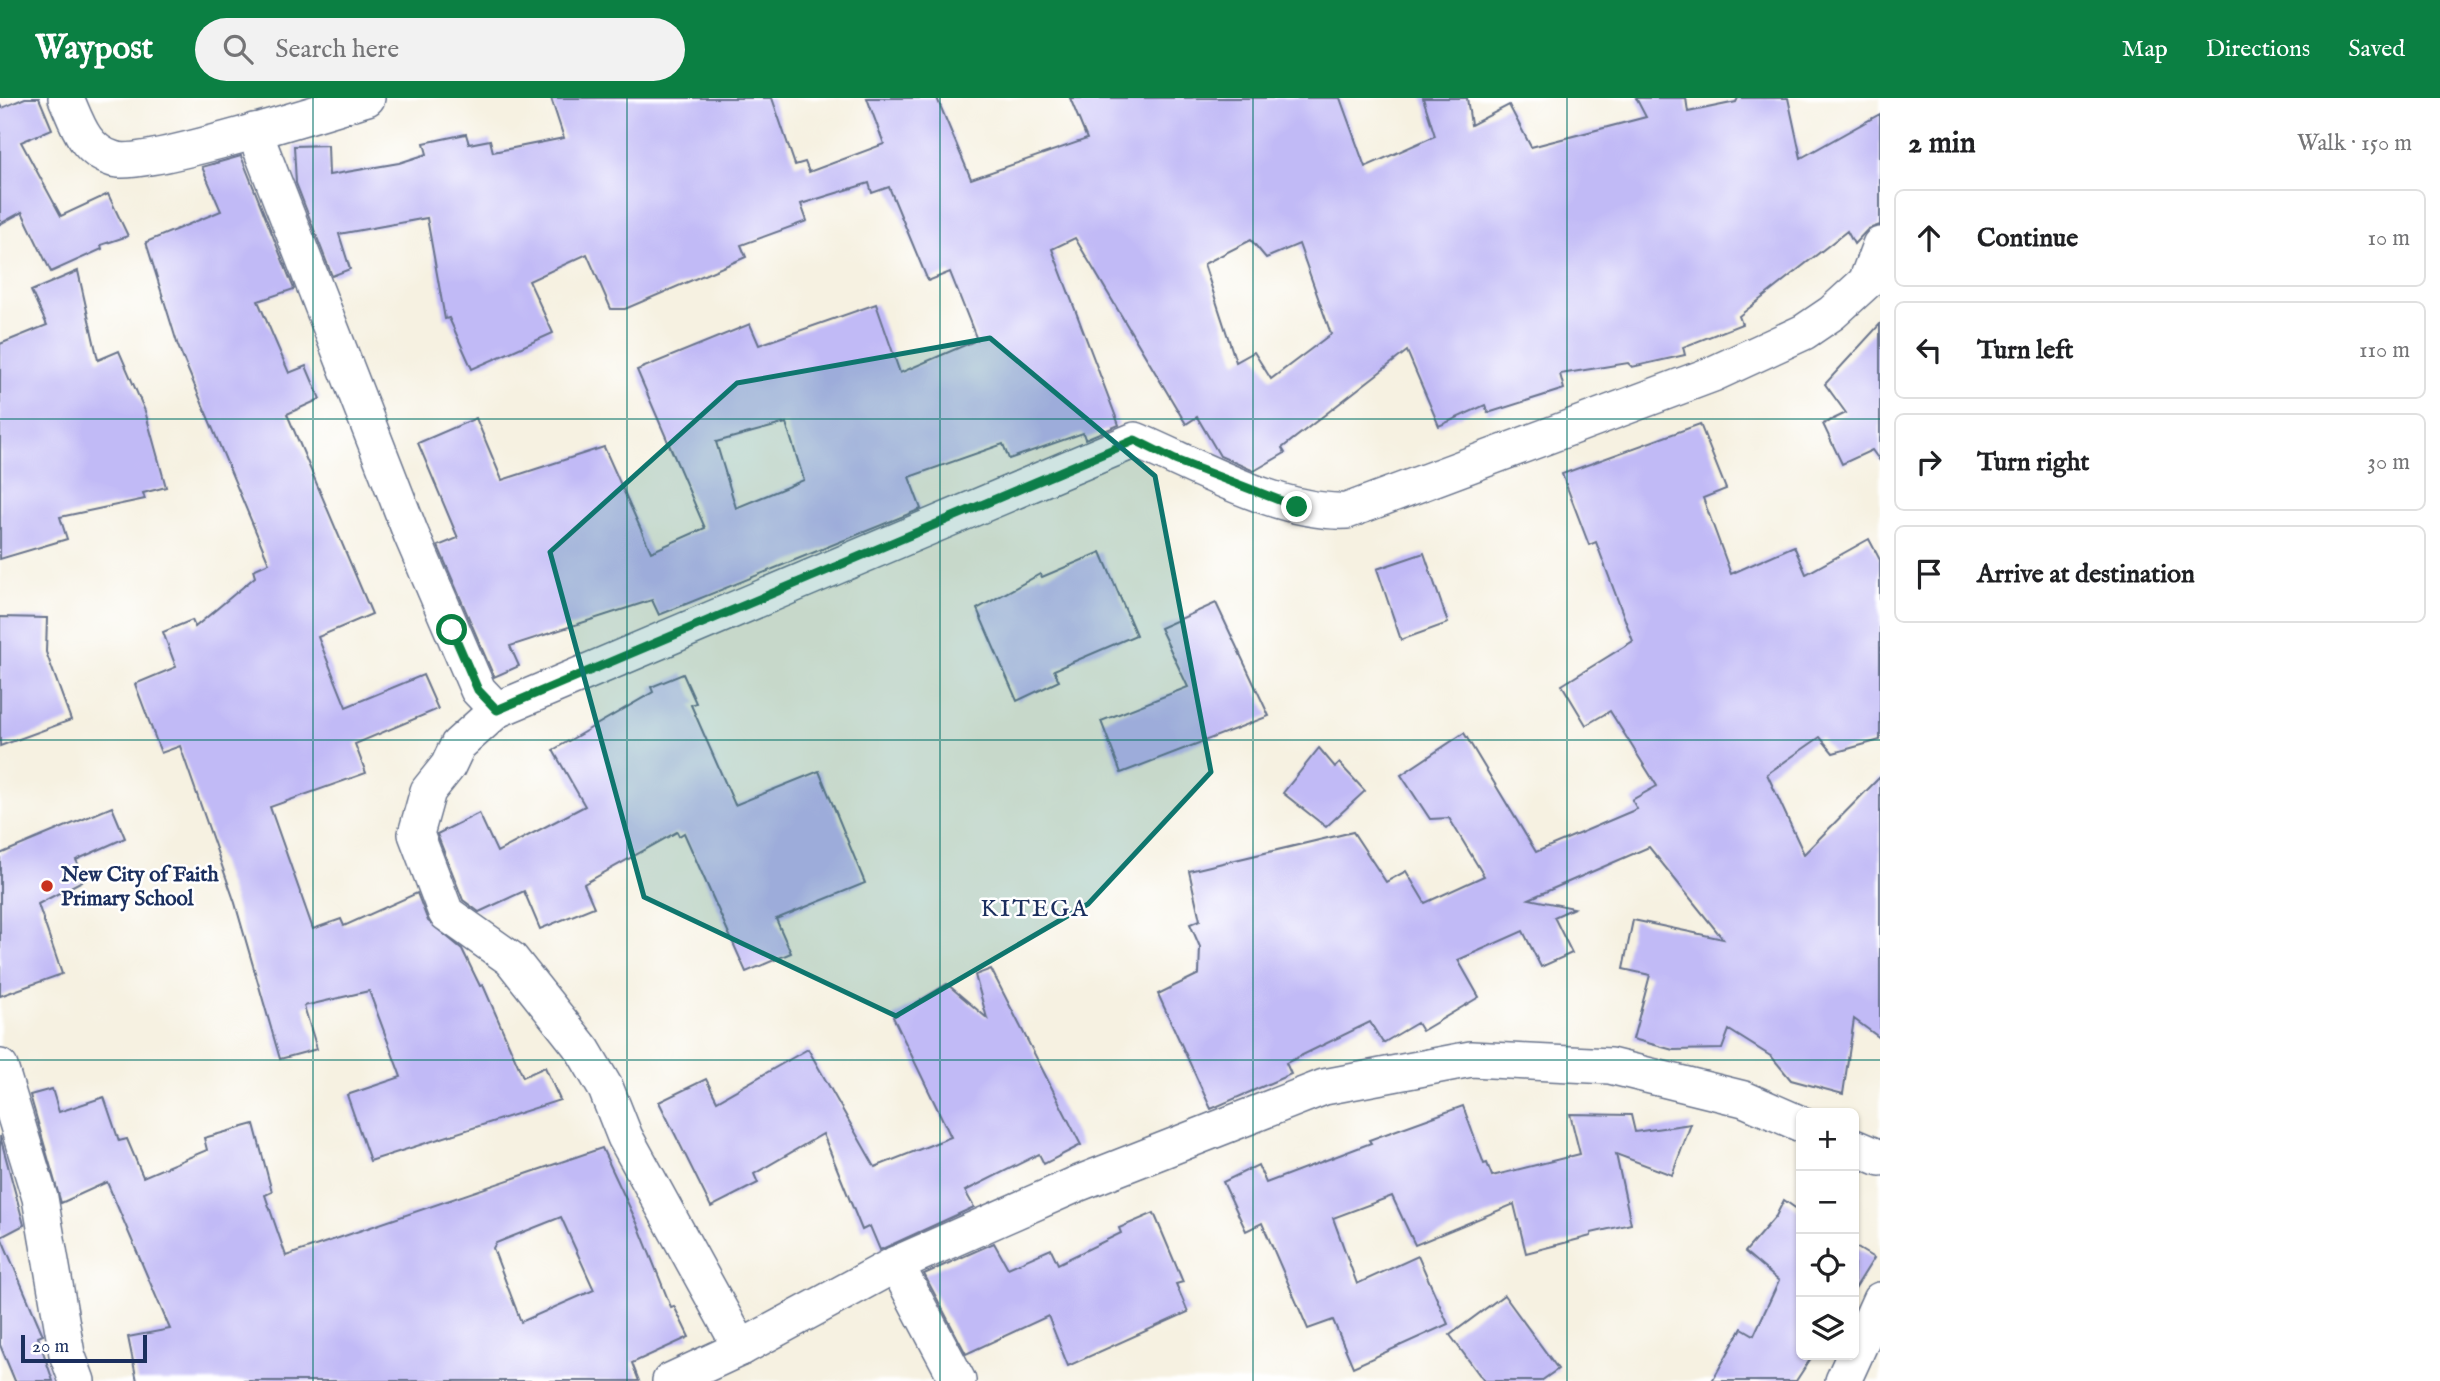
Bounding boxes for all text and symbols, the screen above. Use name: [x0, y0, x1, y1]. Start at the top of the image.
search box: [195, 18, 685, 81]
text: Waypost: [35, 28, 153, 70]
icon: search: [219, 30, 257, 68]
text: Search here: [275, 33, 399, 66]
text: Map: [2122, 34, 2168, 65]
text: Directions: [2206, 34, 2310, 65]
text: Saved: [2348, 34, 2405, 65]
text: 2 min: [1908, 125, 1976, 163]
text: Walk · 150 m: [2297, 129, 2412, 158]
icon: ahead: [1910, 219, 1948, 257]
text: Continue: [1977, 222, 2078, 255]
text: 10 m: [2367, 224, 2410, 253]
icon: left: [1910, 331, 1948, 369]
text: Turn left: [1977, 334, 2074, 367]
text: 110 m: [2359, 336, 2410, 365]
icon: right: [1910, 443, 1948, 481]
text: Turn right: [1977, 446, 2090, 479]
text: 30 m: [2367, 448, 2410, 477]
route end: [1281, 491, 1312, 522]
icon: arrive: [1910, 555, 1948, 593]
text: Arrive at destination: [1977, 558, 2195, 591]
route start: [436, 614, 467, 645]
place label: New City of Faith Primary School: [60, 862, 220, 913]
marker: New City of Faith Primary School: [39, 878, 55, 894]
district label: KITEGA: [981, 894, 1089, 925]
map controls: [1796, 1108, 1859, 1360]
button: +: [1796, 1108, 1859, 1171]
button: −: [1796, 1171, 1859, 1234]
button: locate: [1796, 1234, 1859, 1297]
button: layers: [1796, 1297, 1859, 1360]
scale bar: [21, 1332, 147, 1364]
text: 20 m: [32, 1335, 69, 1359]

